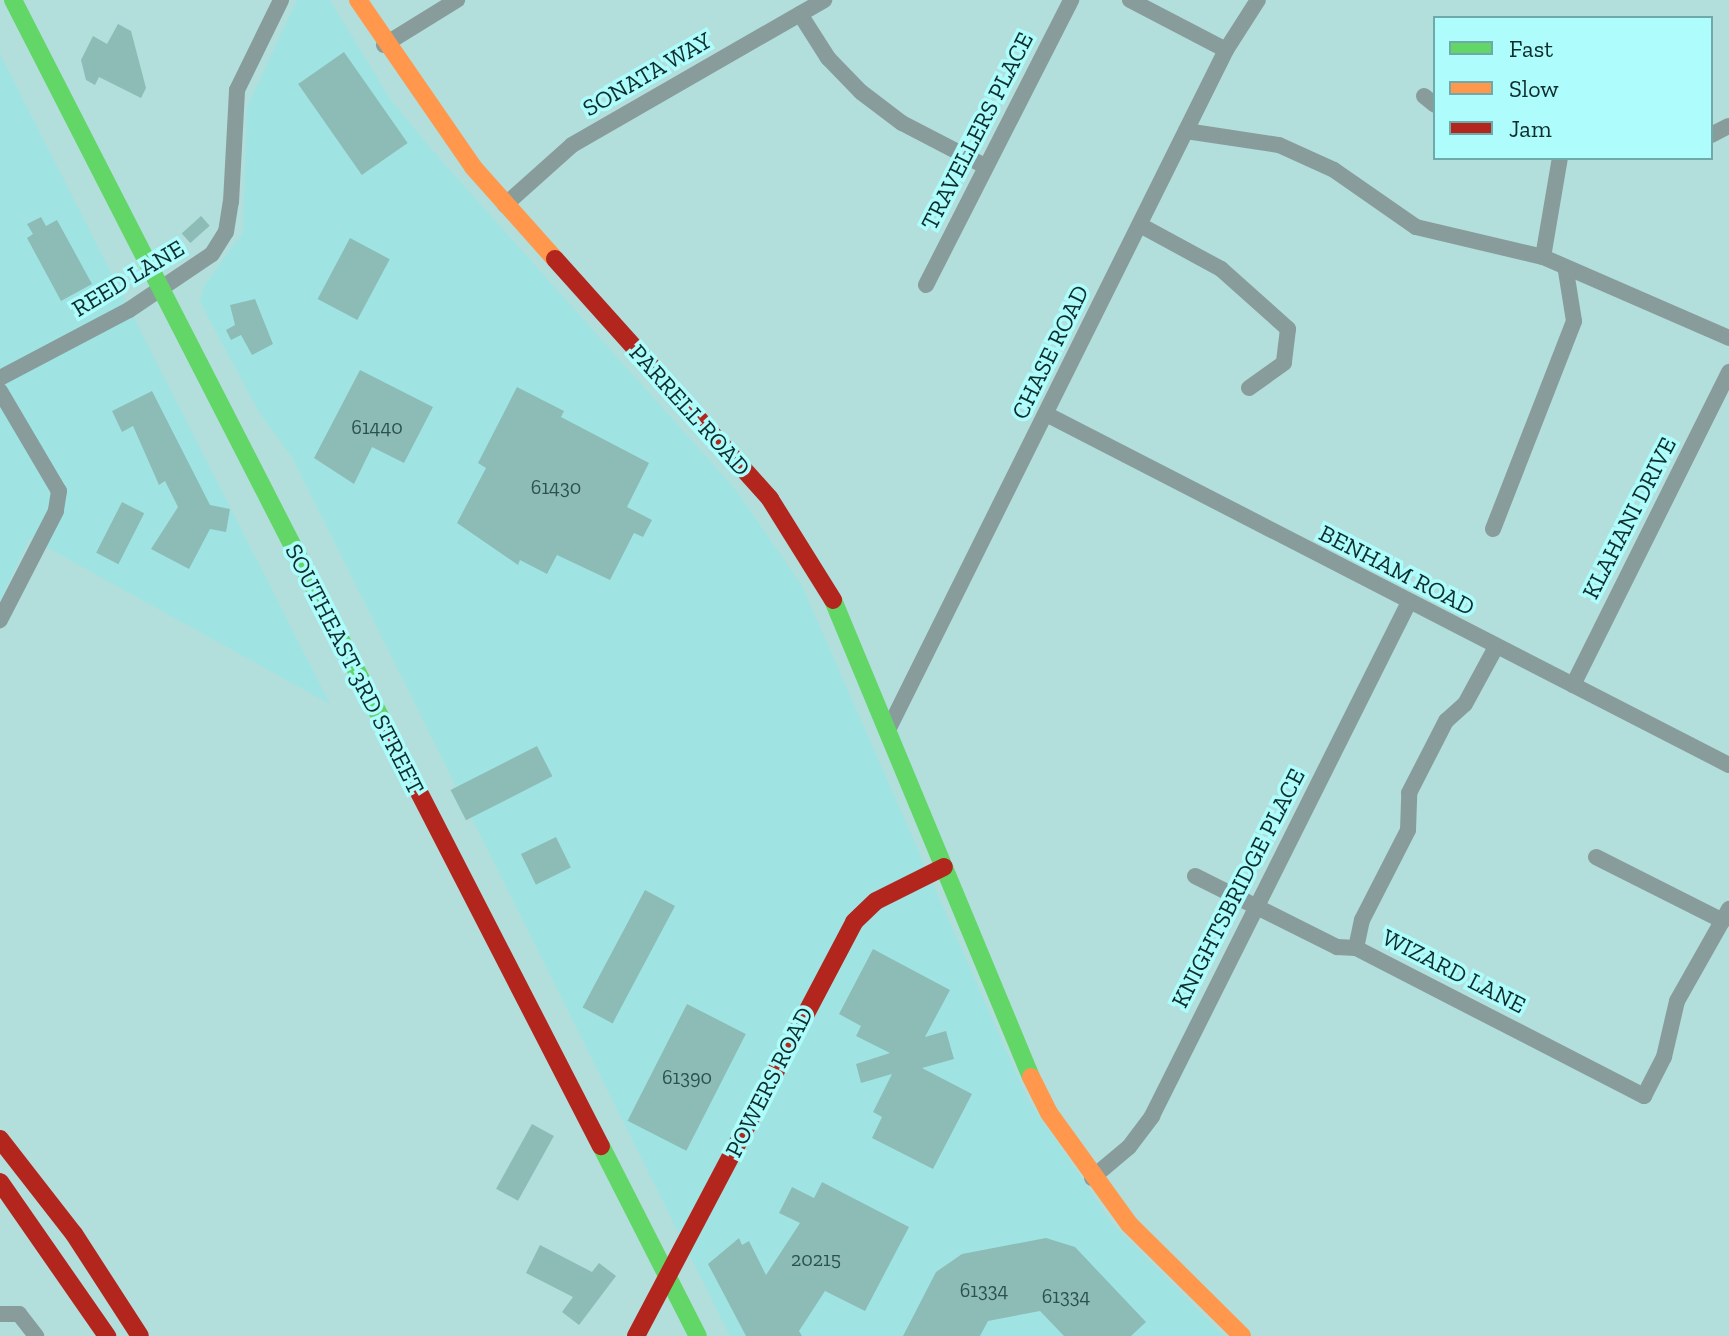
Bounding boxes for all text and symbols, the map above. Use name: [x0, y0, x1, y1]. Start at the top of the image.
legend: [1433, 16, 1713, 160]
street label: SONATA WAY: [577, 25, 717, 123]
street label: TRAVELLERS PLACE: [915, 27, 1039, 235]
text: Fast: [1509, 34, 1553, 63]
text: Slow: [1509, 74, 1559, 103]
text: Jam: [1509, 114, 1552, 143]
street label: REED LANE: [67, 233, 189, 323]
street label: CHASE ROAD: [1005, 280, 1095, 424]
street label: PARRELL ROAD: [623, 338, 757, 482]
house number: 61440: [351, 415, 403, 439]
street label: KLAHANI DRIVE: [1576, 432, 1682, 604]
house number: 61430: [531, 475, 581, 499]
street label: BENHAM ROAD: [1315, 518, 1479, 622]
street label: SOUTHEAST 3RD STREET: [279, 539, 431, 799]
street label: KNIGHTSBRIDGE PLACE: [1165, 764, 1311, 1012]
street label: WIZARD LANE: [1377, 922, 1531, 1020]
street label: POWERS ROAD: [719, 1002, 819, 1162]
house number: 61390: [662, 1065, 712, 1089]
house number: 20215: [791, 1247, 841, 1271]
house number: 61334: [960, 1278, 1008, 1302]
house number: 61334: [1042, 1284, 1090, 1308]

